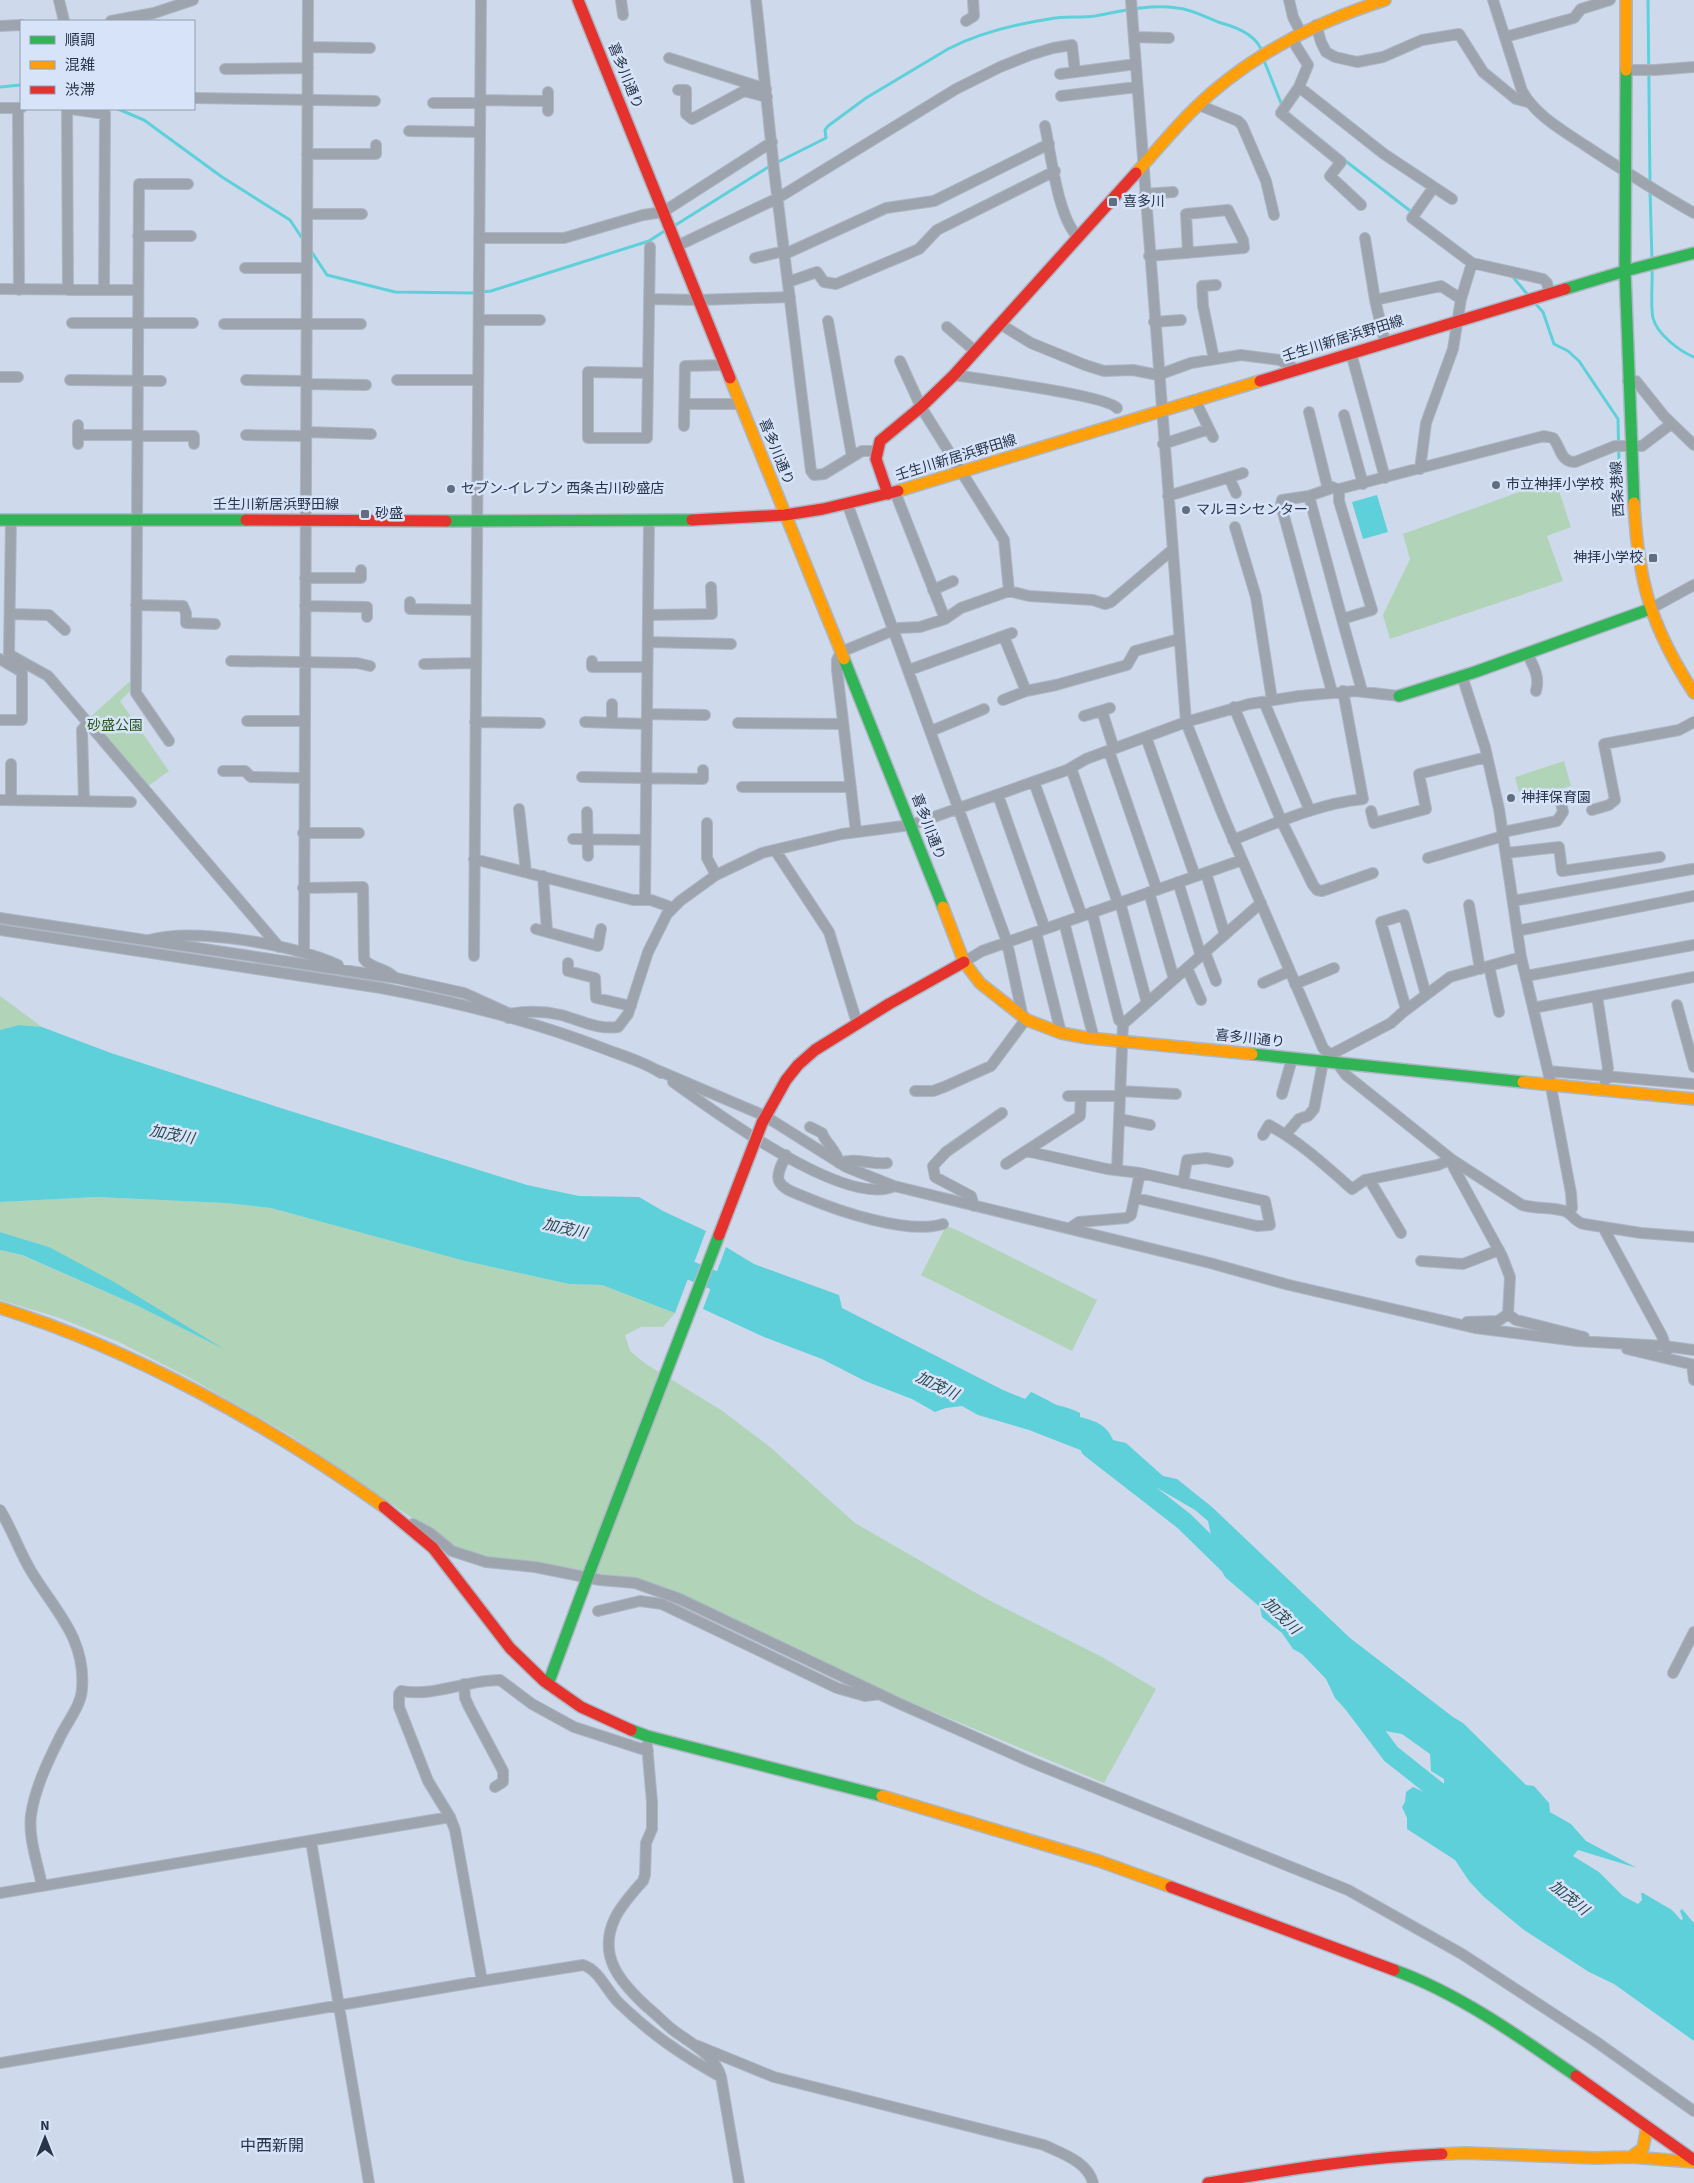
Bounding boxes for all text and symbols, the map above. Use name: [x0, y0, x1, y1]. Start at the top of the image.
legend: [20, 20, 195, 110]
text: 順調: [65, 30, 95, 51]
street label: 喜多川通り: [603, 40, 647, 112]
text: 混雑: [65, 55, 95, 76]
text: 渋滞: [65, 80, 95, 101]
place label: 喜多川: [1123, 192, 1165, 212]
marker: 喜多川: [1107, 196, 1119, 208]
street label: 壬生川新居浜野田線: [1280, 311, 1406, 367]
street label: 喜多川通り: [754, 416, 798, 488]
street label: 壬生川新居浜野田線: [893, 430, 1019, 486]
street label: 西条港線: [1607, 461, 1629, 517]
place label: 市立神拝小学校: [1506, 475, 1604, 495]
place label: セブン-イレブン 西条古川砂盛店: [461, 479, 664, 499]
marker: 市立神拝小学校: [1490, 479, 1502, 491]
marker: セブン-イレブン 西条古川砂盛店: [445, 483, 457, 495]
street label: 壬生川新居浜野田線: [213, 495, 339, 515]
place label: マルヨシセンター: [1196, 500, 1308, 520]
place label: 砂盛: [375, 504, 403, 524]
marker: マルヨシセンター: [1180, 504, 1192, 516]
marker: 砂盛: [359, 508, 371, 520]
place label: 神拝小学校: [1573, 548, 1643, 568]
marker: 神拝小学校: [1647, 552, 1659, 564]
park label: 砂盛公園: [87, 716, 143, 736]
place label: 神拝保育園: [1521, 788, 1591, 808]
street label: 喜多川通り: [906, 791, 950, 863]
marker: 神拝保育園: [1505, 792, 1517, 804]
street label: 喜多川通り: [1214, 1025, 1286, 1053]
water label: 加茂川: [148, 1120, 198, 1150]
water label: 加茂川: [541, 1214, 591, 1245]
water label: 加茂川: [912, 1367, 964, 1406]
water label: 加茂川: [1258, 1593, 1306, 1641]
water label: 加茂川: [1545, 1876, 1595, 1922]
north arrow: [20, 2113, 70, 2163]
text: N: [40, 2116, 50, 2136]
district label: 中西新開: [240, 2135, 304, 2157]

